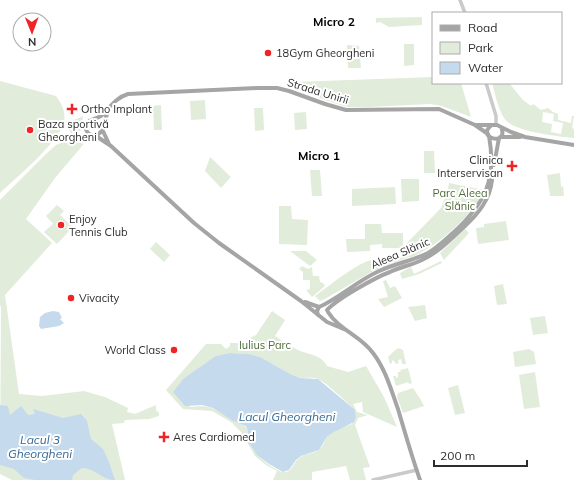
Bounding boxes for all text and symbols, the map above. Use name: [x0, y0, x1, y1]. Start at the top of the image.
north arrow: [12, 12, 52, 52]
legend: [432, 12, 562, 84]
district label: Micro 2: [313, 14, 355, 29]
text: Road: [468, 20, 497, 35]
text: N: [28, 35, 36, 49]
text: Park: [468, 40, 494, 55]
place label: 18Gym Gheorgheni: [276, 46, 374, 60]
marker: 18Gym Gheorgheni: [263, 48, 273, 58]
text: Water: [468, 60, 504, 75]
street label: Strada Unirii: [286, 75, 350, 107]
place label: Ortho Implant: [81, 102, 152, 116]
marker: Ortho Implant: [66, 103, 78, 115]
place label: Baza sportivă Gheorgheni: [38, 117, 109, 144]
marker: Baza sportivă Gheorgheni: [25, 125, 35, 135]
district label: Micro 1: [298, 148, 340, 163]
place label: Clinica Interservisan: [437, 153, 503, 180]
marker: Clinica Interservisan: [506, 160, 518, 172]
park label: Parc Aleea Slănic: [432, 186, 488, 213]
place label: Enjoy Tennis Club: [69, 212, 128, 239]
marker: Enjoy Tennis Club: [56, 220, 66, 230]
street label: Aleea Slănic: [368, 234, 432, 272]
place label: Vivacity: [79, 291, 120, 305]
marker: Vivacity: [66, 293, 76, 303]
park label: Iulius Parc: [239, 338, 292, 352]
place label: World Class: [104, 343, 166, 357]
marker: World Class: [169, 345, 179, 355]
water label: Lacul Gheorgheni: [239, 409, 336, 424]
place label: Ares Cardiomed: [173, 430, 255, 444]
marker: Ares Cardiomed: [158, 431, 170, 443]
water label: Lacul 3 Gheorgheni: [8, 432, 72, 461]
scale bar: [434, 442, 527, 468]
text: 200 m: [440, 448, 475, 463]

